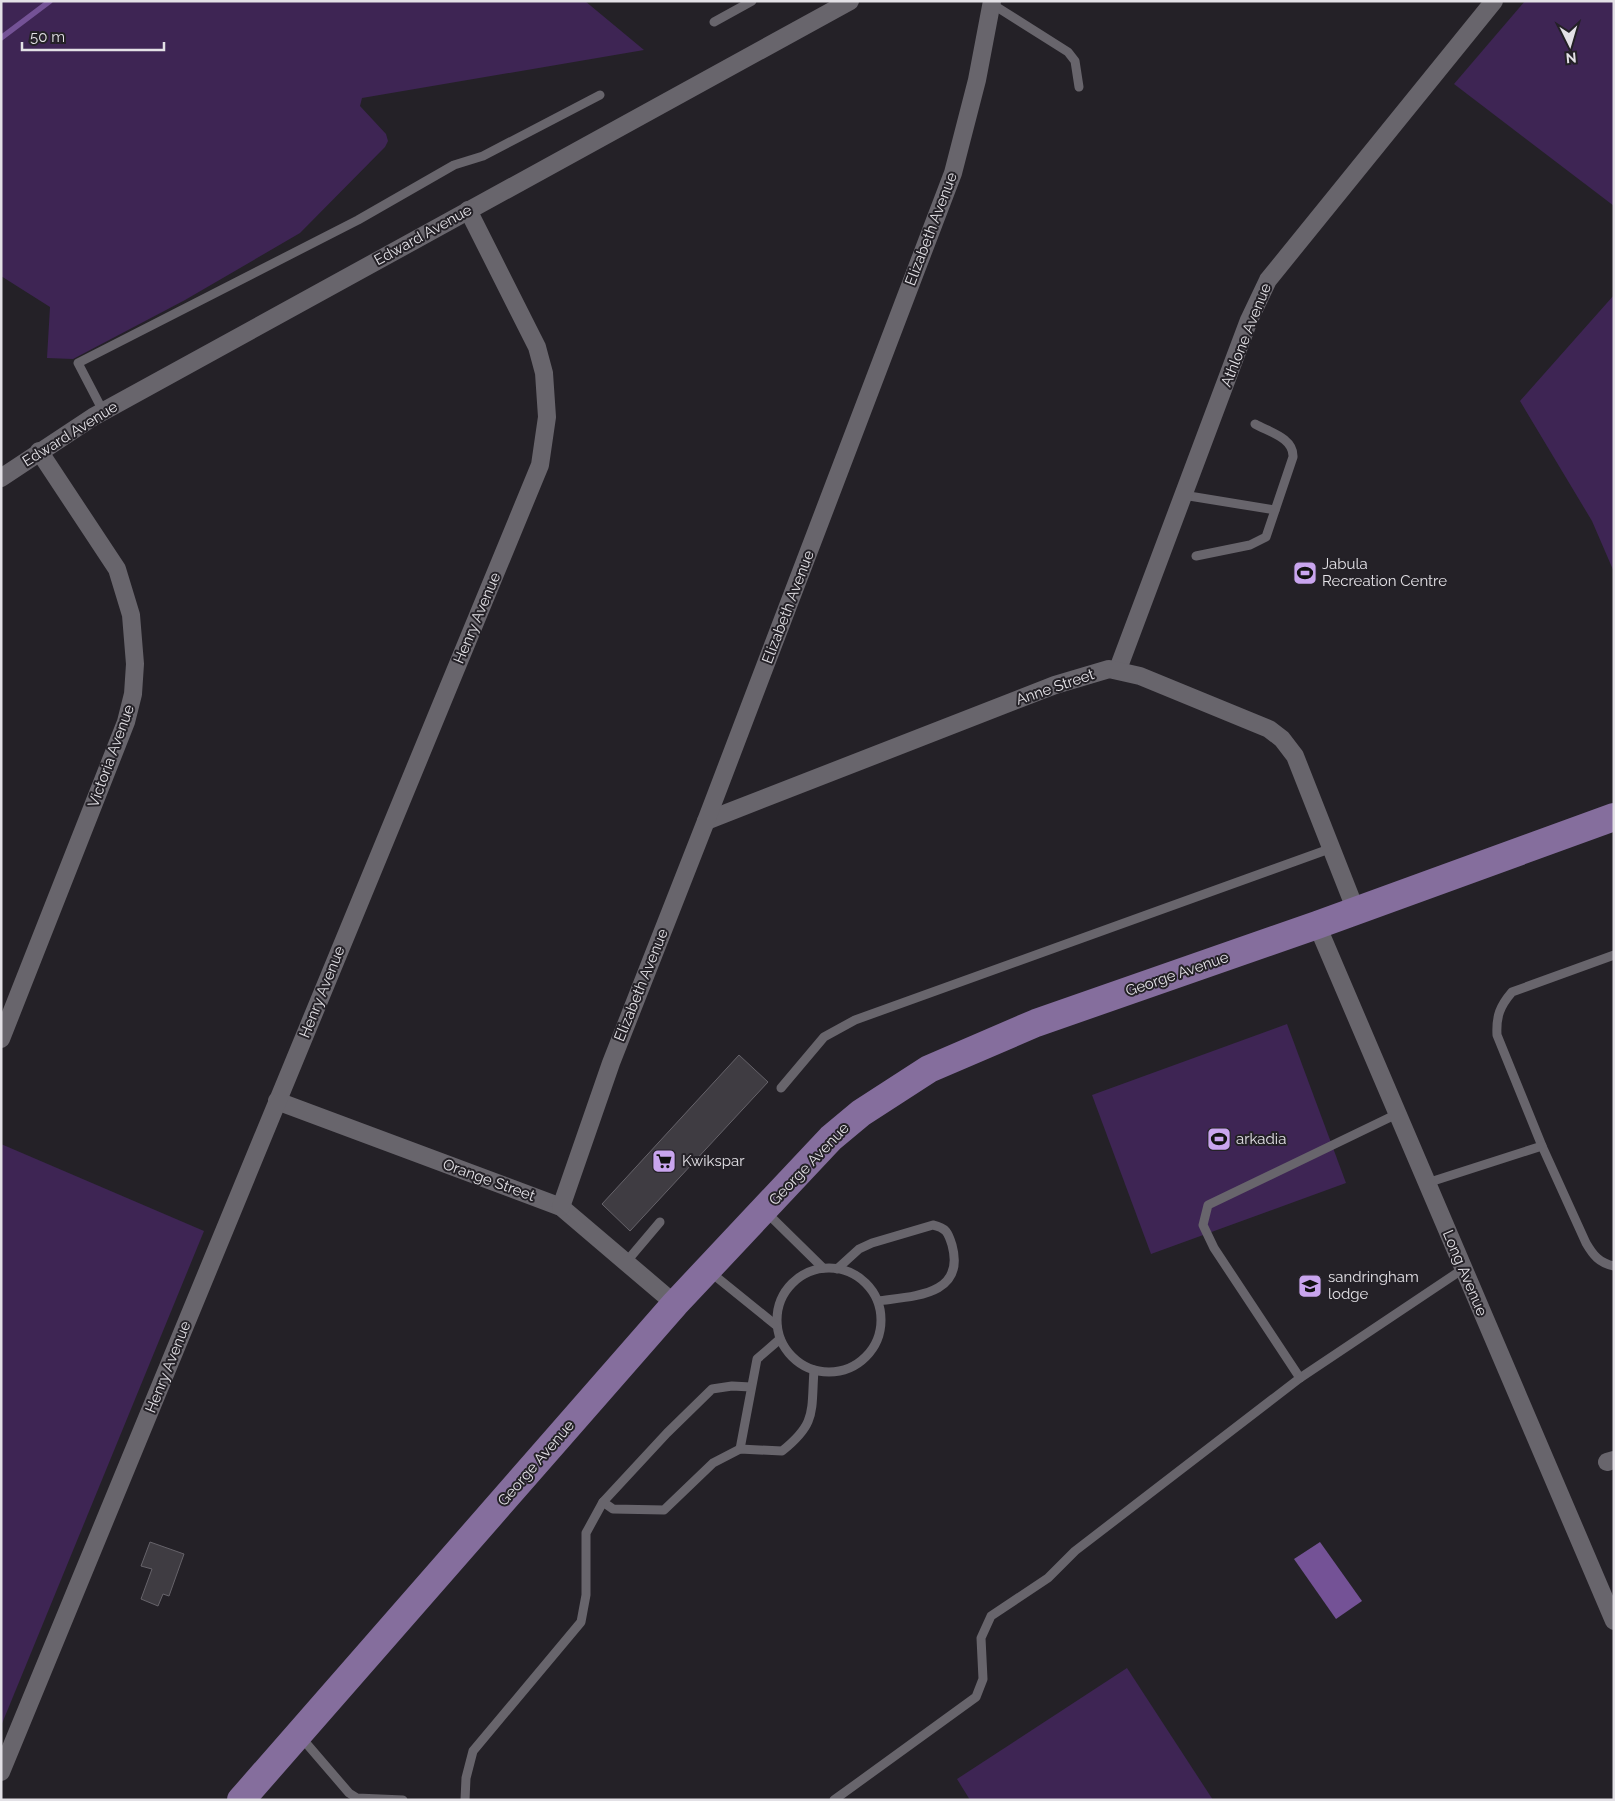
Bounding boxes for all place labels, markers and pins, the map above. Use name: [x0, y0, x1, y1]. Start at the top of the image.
place label: Jabula Recreation Centre: [1322, 555, 1447, 590]
sports icon: Jabula Recreation Centre: [1292, 560, 1318, 586]
sports icon: arkadia: [1206, 1126, 1232, 1152]
place label: arkadia: [1236, 1130, 1286, 1148]
supermarket icon: Kwikspar: [651, 1148, 677, 1174]
place label: Kwikspar: [682, 1152, 745, 1170]
place label: sandringham lodge: [1328, 1268, 1419, 1303]
school or university icon: sandringham lodge: [1297, 1273, 1323, 1299]

